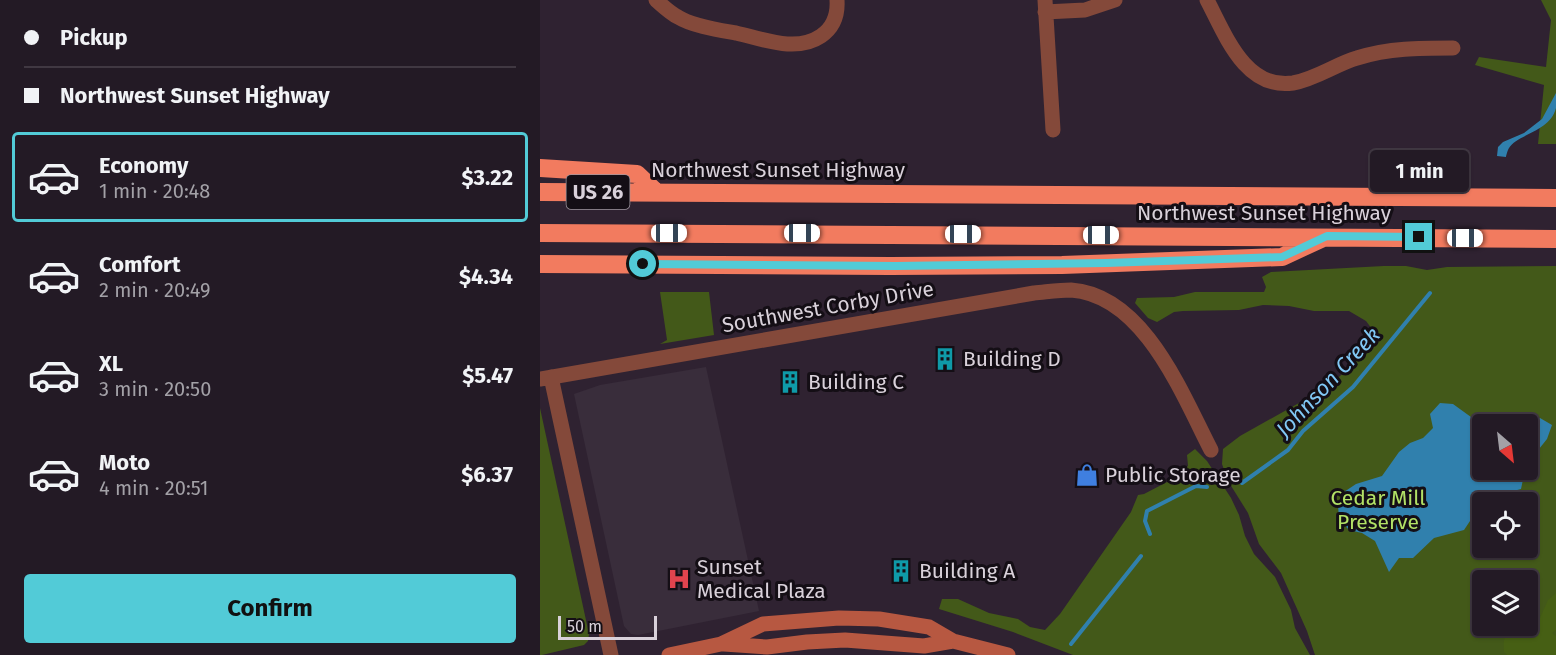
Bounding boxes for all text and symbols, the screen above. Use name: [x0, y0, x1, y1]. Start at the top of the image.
text: Pickup: [60, 24, 128, 51]
text: Northwest Sunset Highway: [60, 82, 330, 109]
icon: car: [27, 150, 81, 204]
callout: 1 min: [1370, 150, 1468, 192]
text: Economy: [99, 152, 188, 179]
street label: Northwest Sunset Highway: [651, 157, 906, 183]
text: 1 min: [1395, 159, 1444, 183]
text: $3.22: [461, 164, 513, 191]
road number: US 26: [566, 175, 630, 209]
text: 1 min · 20:48: [99, 179, 210, 203]
street label: Northwest Sunset Highway: [1137, 200, 1392, 226]
route end: [1405, 223, 1432, 250]
car: [651, 224, 687, 242]
car: [784, 224, 820, 242]
car: [945, 225, 981, 243]
car: [1083, 226, 1119, 244]
car: [1447, 229, 1483, 247]
icon: car: [27, 249, 81, 303]
route start: [629, 250, 656, 277]
text: Comfort: [99, 251, 180, 278]
text: $4.34: [459, 263, 513, 290]
street label: Southwest Corby Drive: [720, 276, 936, 338]
text: 2 min · 20:49: [99, 278, 211, 302]
water label: Johnson Creek: [1270, 321, 1386, 443]
building icon: Building D: [932, 346, 958, 372]
place label: Building D: [963, 346, 1061, 372]
icon: car: [27, 348, 81, 402]
text: XL: [99, 350, 123, 377]
text: $5.47: [462, 362, 513, 389]
building icon: Building C: [777, 369, 803, 395]
place label: Building C: [808, 369, 904, 395]
text: 3 min · 20:50: [99, 377, 211, 401]
north arrow: [1472, 414, 1538, 480]
map controls: [1472, 414, 1538, 636]
icon: car: [27, 447, 81, 501]
text: Moto: [99, 449, 150, 476]
text: $6.37: [461, 461, 513, 488]
shop icon: Public Storage: [1074, 462, 1100, 488]
place label: Public Storage: [1105, 462, 1241, 488]
text: 4 min · 20:51: [99, 476, 208, 500]
park label: Cedar Mill Preserve: [1330, 485, 1426, 535]
button: locate: [1472, 492, 1538, 558]
place label: Sunset Medical Plaza: [697, 554, 826, 604]
building icon: Building A: [888, 558, 914, 584]
place label: Building A: [919, 558, 1015, 584]
hospital icon: Sunset Medical Plaza: [666, 566, 692, 592]
button: layers: [1472, 570, 1538, 636]
button: Confirm: [24, 574, 516, 643]
scale bar: [558, 613, 657, 640]
text: 50 m: [567, 617, 602, 636]

